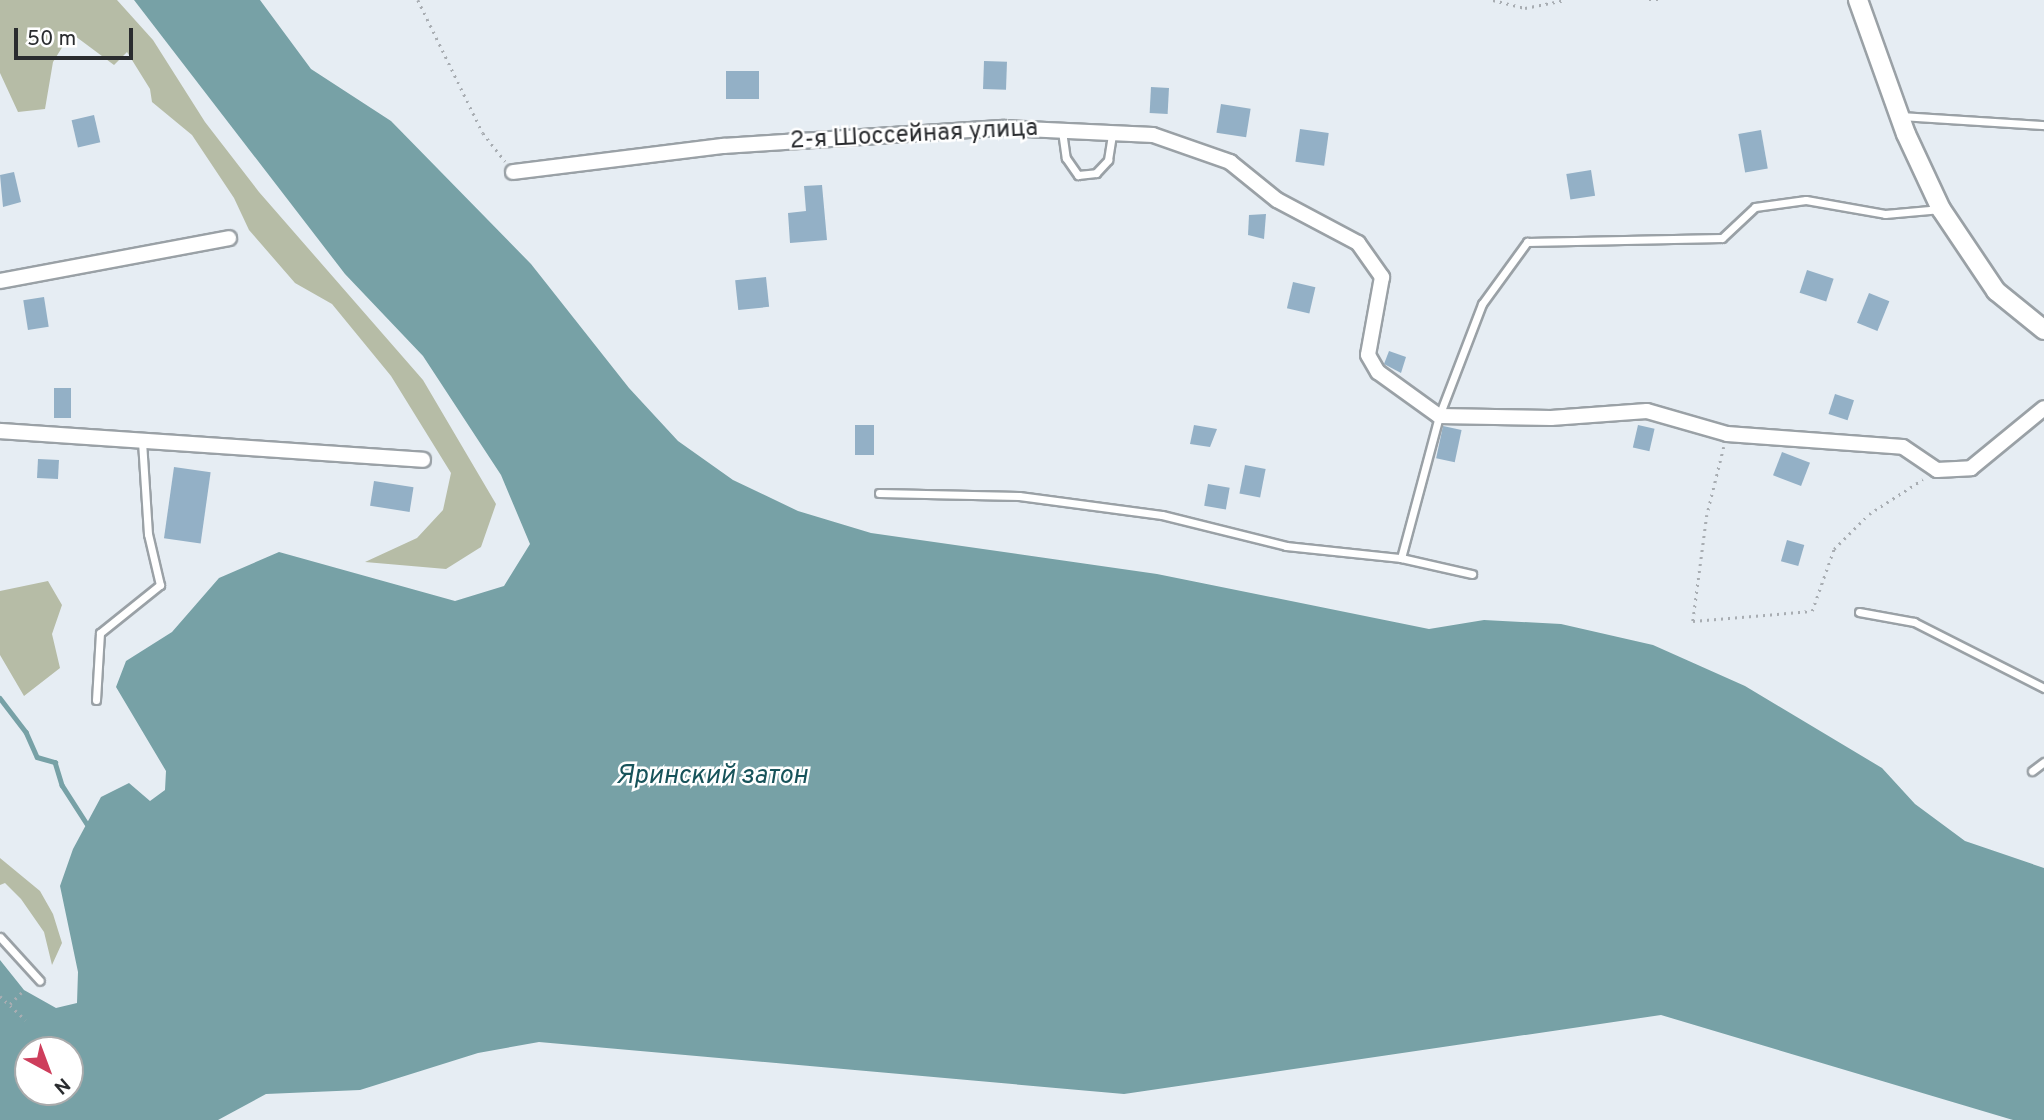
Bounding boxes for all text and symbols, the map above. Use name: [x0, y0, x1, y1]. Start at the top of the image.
scale bar: [18, 14, 136, 58]
text: 50 m: [27, 26, 76, 53]
street label: 2-я Шоссейная улица: [789, 115, 1039, 157]
water label: Яринский затон: [617, 761, 807, 793]
north arrow: [14, 1036, 84, 1106]
text: N: [48, 1072, 74, 1099]

